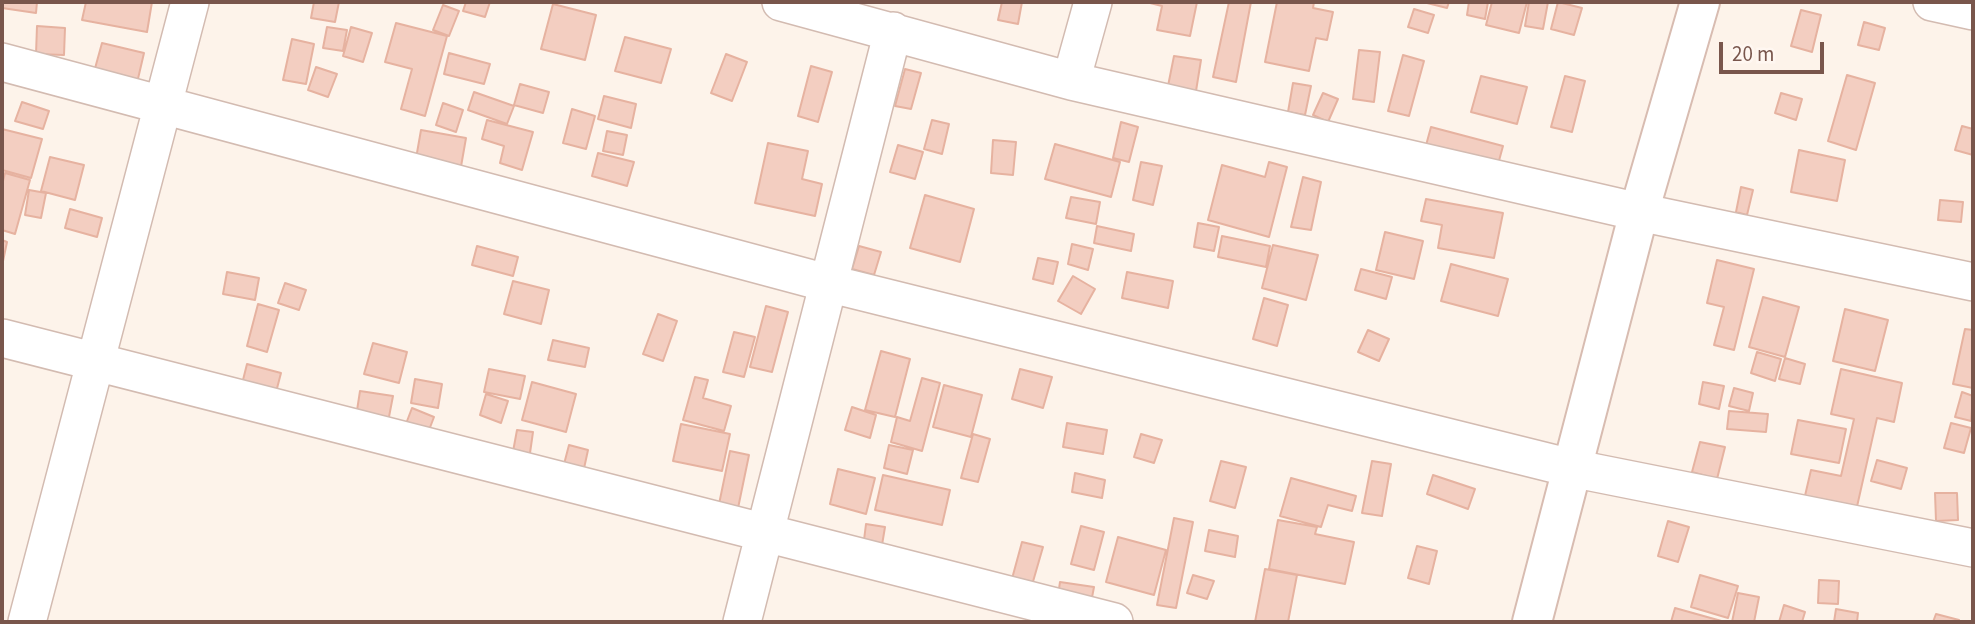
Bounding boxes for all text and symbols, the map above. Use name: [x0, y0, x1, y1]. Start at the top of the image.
scale bar: [1723, 28, 1828, 72]
text: 20 m: [1732, 39, 1774, 69]

